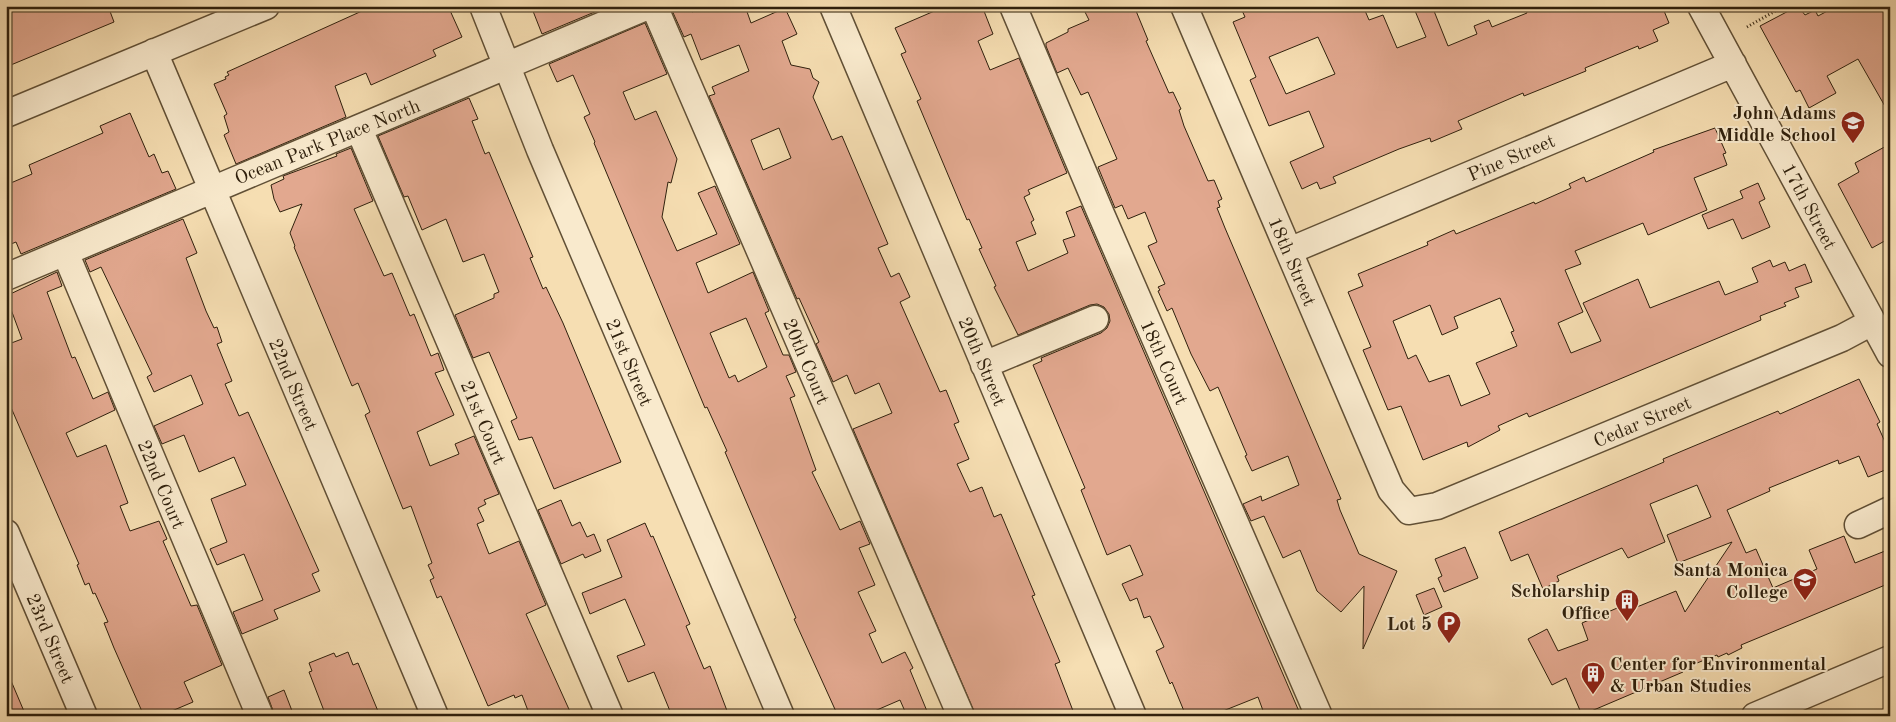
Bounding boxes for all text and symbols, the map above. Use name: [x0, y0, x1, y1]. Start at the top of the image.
street label: Ocean Park Place North: [232, 97, 423, 189]
place label: John Adams Middle School: [1717, 105, 1836, 146]
school or university icon: John Adams Middle School: [1840, 110, 1866, 144]
street label: Pine Street: [1466, 132, 1558, 186]
street label: 17th Street: [1777, 161, 1838, 253]
street label: 18th Street: [1263, 215, 1318, 309]
street label: 20th Street: [953, 315, 1008, 409]
street label: 20th Court: [778, 316, 831, 408]
street label: 21st Street: [601, 317, 655, 409]
street label: 18th Court: [1136, 318, 1190, 408]
street label: 22nd Street: [264, 336, 320, 434]
street label: 21st Court: [456, 378, 508, 468]
street label: Cedar Street: [1591, 394, 1695, 452]
street label: 22nd Court: [133, 438, 187, 532]
place label: Santa Monica College: [1673, 562, 1788, 603]
school or university icon: Santa Monica College: [1792, 567, 1818, 601]
place label: Scholarship Office: [1511, 583, 1610, 624]
building icon: Scholarship Office: [1614, 588, 1640, 622]
street label: 23rd Street: [21, 591, 76, 687]
parking icon: Lot 5: [1436, 610, 1462, 644]
place label: Lot 5: [1386, 616, 1432, 635]
place label: Center for Environmental & Urban Studies: [1610, 656, 1826, 697]
building icon: Center for Environmental & Urban Studies: [1580, 661, 1606, 695]

